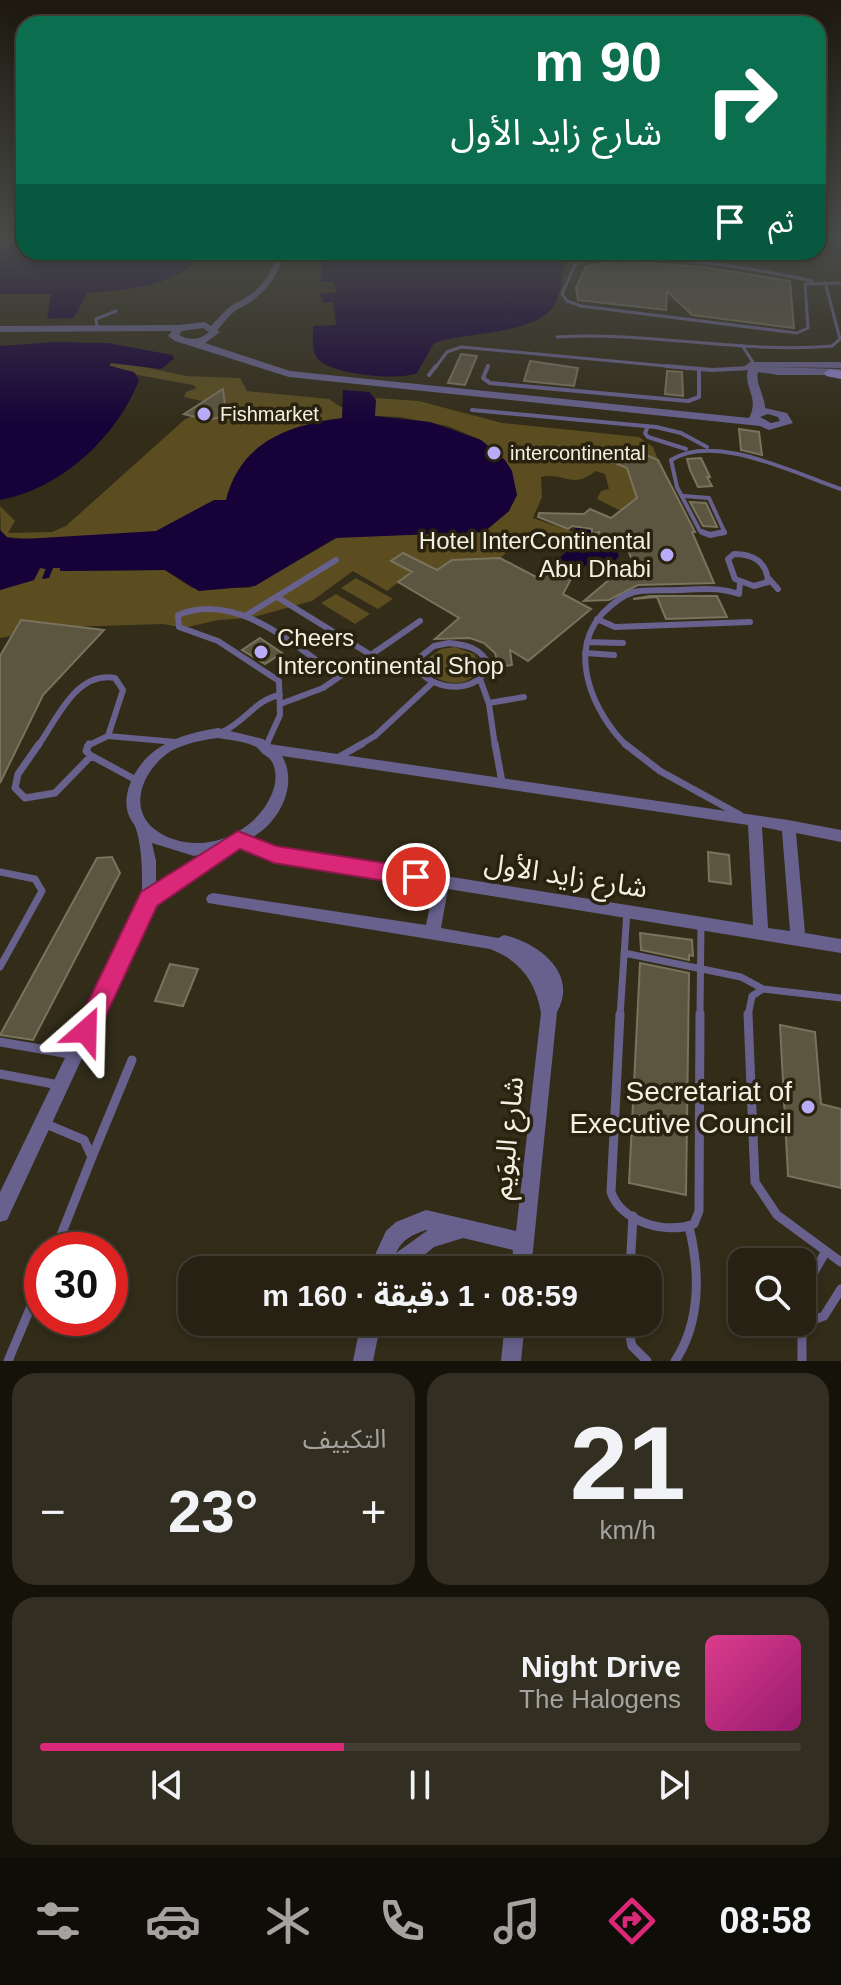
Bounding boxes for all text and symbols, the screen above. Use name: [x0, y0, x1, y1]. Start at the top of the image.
text: 90 m: [534, 30, 662, 93]
icon: right: [690, 48, 794, 152]
text: شارع زايد الأول: [450, 112, 662, 153]
icon: arrive: [708, 200, 752, 244]
text: ثم: [768, 205, 794, 238]
place label: Fishmarket: [220, 403, 319, 425]
marker: Fishmarket: [195, 405, 213, 423]
place label: intercontinental: [510, 442, 646, 464]
marker: intercontinental: [485, 444, 503, 462]
place label: Hotel InterContinental Abu Dhabi: [419, 527, 651, 582]
marker: Hotel InterContinental Abu Dhabi: [658, 546, 676, 564]
place label: Cheers Intercontinental Shop: [277, 624, 504, 679]
marker: Cheers Intercontinental Shop: [252, 643, 270, 661]
pin: [382, 843, 450, 911]
street label: شارع زايد الأول: [481, 847, 650, 909]
icon: arrive: [394, 855, 438, 899]
position arrow: [44, 989, 128, 1073]
street label: شارع البوَيم: [486, 1075, 535, 1202]
place label: Secretariat of Executive Council: [569, 1076, 792, 1139]
marker: Secretariat of Executive Council: [799, 1098, 817, 1116]
speed limit sign: 30: [24, 1232, 128, 1336]
map controls: [728, 1248, 816, 1336]
button: search: [728, 1248, 816, 1336]
text: 08:59 · 1 دقيقة · 160 m: [262, 1279, 578, 1312]
text: 21: [570, 1405, 686, 1521]
text: التكييف: [303, 1424, 387, 1454]
text: 23°: [168, 1478, 259, 1545]
text: −: [40, 1487, 66, 1536]
text: +: [361, 1487, 386, 1536]
text: km/h: [600, 1515, 656, 1545]
text: Night Drive: [521, 1650, 681, 1683]
text: The Halogens: [519, 1684, 681, 1714]
icon: previous: [145, 1763, 189, 1807]
icon: pause: [398, 1763, 442, 1807]
icon: next: [652, 1763, 696, 1807]
icon: filters: [30, 1893, 86, 1949]
icon: car: [145, 1893, 201, 1949]
icon: climate: [260, 1893, 316, 1949]
icon: phone: [374, 1893, 430, 1949]
icon: music: [489, 1893, 545, 1949]
icon: directions: [604, 1893, 660, 1949]
text: 08:58: [719, 1900, 812, 1941]

